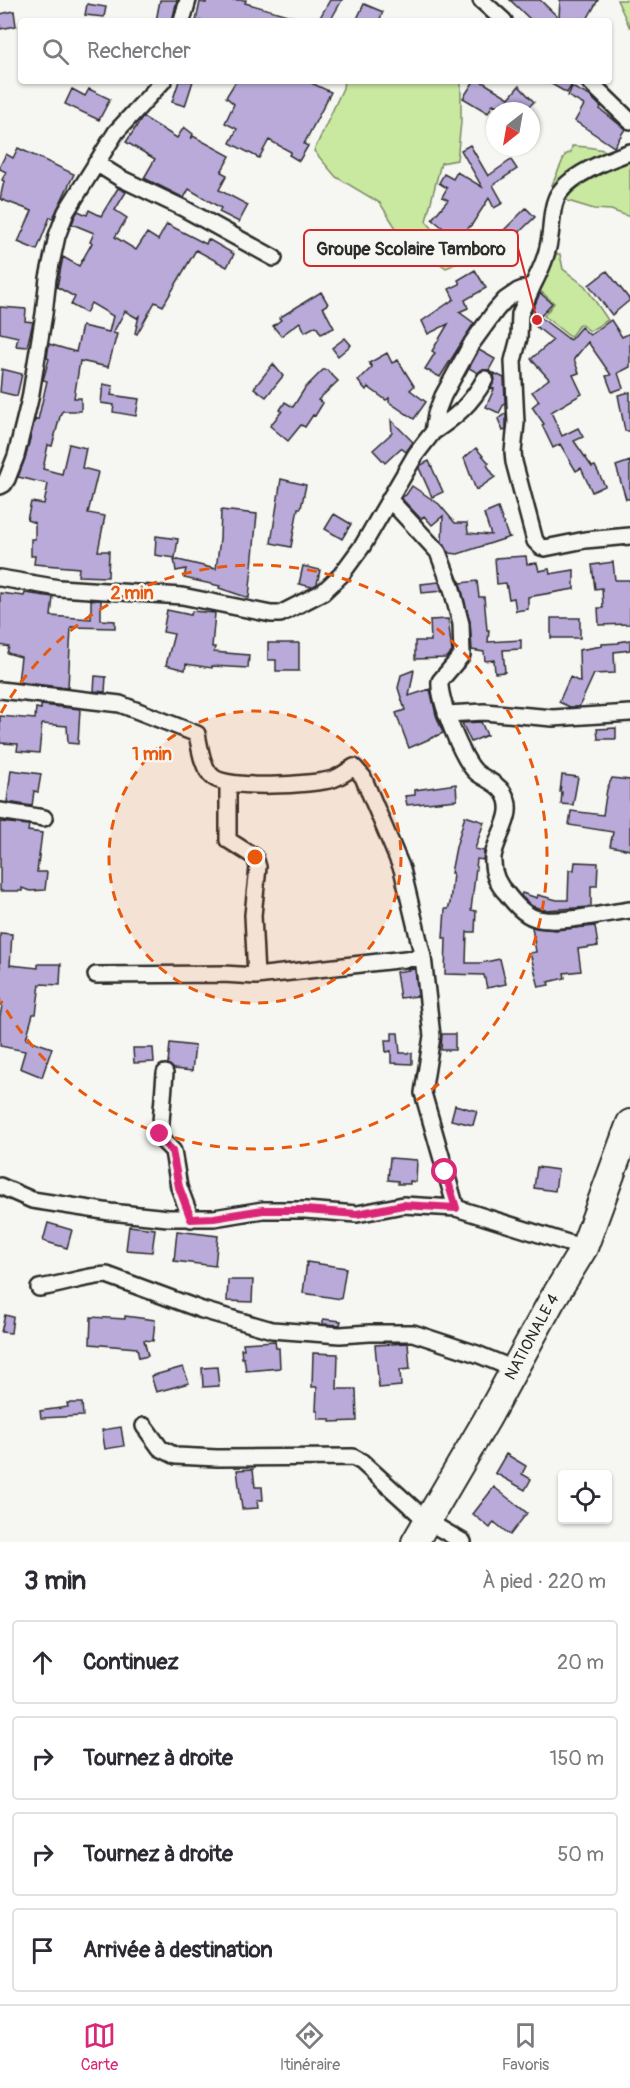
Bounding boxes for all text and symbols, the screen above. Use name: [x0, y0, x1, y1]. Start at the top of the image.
search box: [18, 18, 612, 84]
icon: search: [39, 35, 72, 68]
text: Rechercher: [87, 37, 191, 65]
north arrow: [486, 102, 540, 156]
callout: Groupe Scolaire Tamboro: [304, 230, 518, 266]
text: Groupe Scolaire Tamboro: [316, 238, 506, 261]
text: 2 min: [110, 582, 154, 605]
text: 1 min: [132, 743, 172, 766]
centre of rings: [245, 847, 265, 867]
route end: [146, 1120, 172, 1146]
route start: [431, 1158, 457, 1184]
street label: NATIONALE 4: [500, 1290, 563, 1383]
map controls: [558, 1470, 612, 1524]
button: locate: [558, 1470, 612, 1524]
text: 3 min: [24, 1565, 86, 1597]
text: À pied · 220 m: [482, 1569, 606, 1594]
icon: ahead: [26, 1646, 59, 1679]
text: Continuez: [83, 1648, 179, 1676]
text: 20 m: [557, 1650, 604, 1675]
icon: right: [26, 1742, 59, 1775]
text: Tournez à droite: [83, 1744, 233, 1772]
text: 150 m: [550, 1746, 604, 1771]
icon: right: [26, 1838, 59, 1871]
text: Tournez à droite: [83, 1840, 233, 1868]
text: 50 m: [557, 1842, 604, 1867]
icon: arrive: [26, 1934, 59, 1967]
text: Arrivée à destination: [83, 1936, 273, 1964]
tab: Carte: [81, 2019, 118, 2075]
tab: Itinéraire: [280, 2019, 340, 2075]
tab: Favoris: [502, 2019, 549, 2075]

